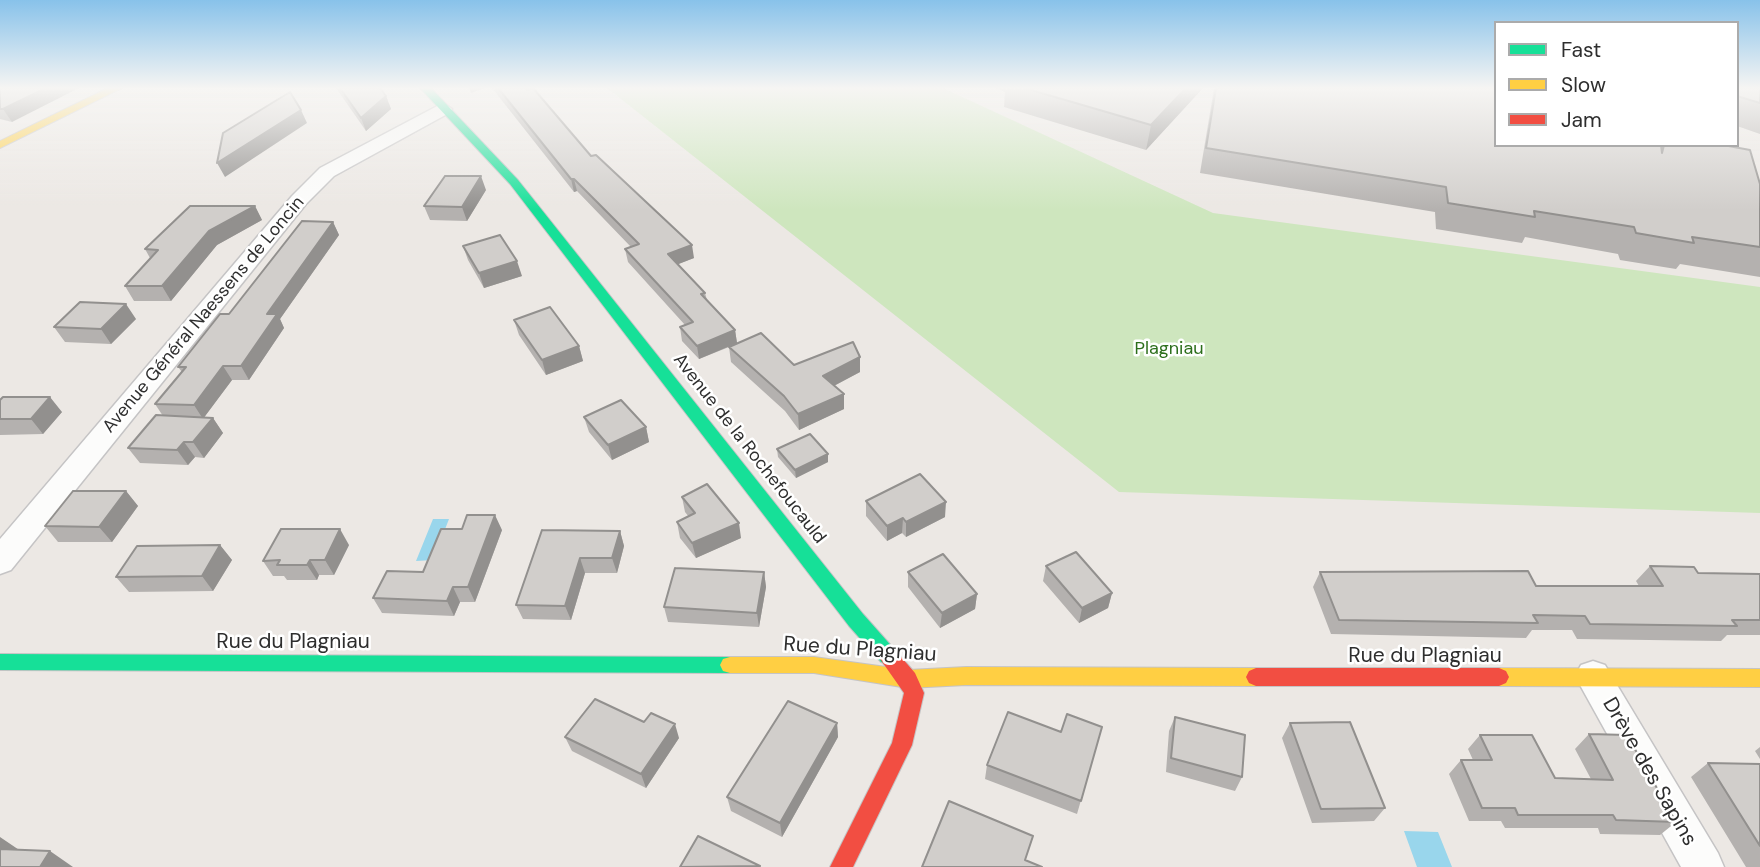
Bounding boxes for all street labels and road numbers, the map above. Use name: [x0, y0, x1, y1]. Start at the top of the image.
street label: Avenue Général Naessens de Loncin: [99, 192, 309, 438]
street label: Avenue de la Rochefoucauld: [668, 350, 830, 548]
street label: Rue du Plagniau: [216, 629, 370, 655]
street label: Rue du Plagniau: [783, 632, 937, 668]
street label: Rue du Plagniau: [1348, 643, 1502, 669]
street label: Drève des Sapins: [1596, 693, 1702, 851]

